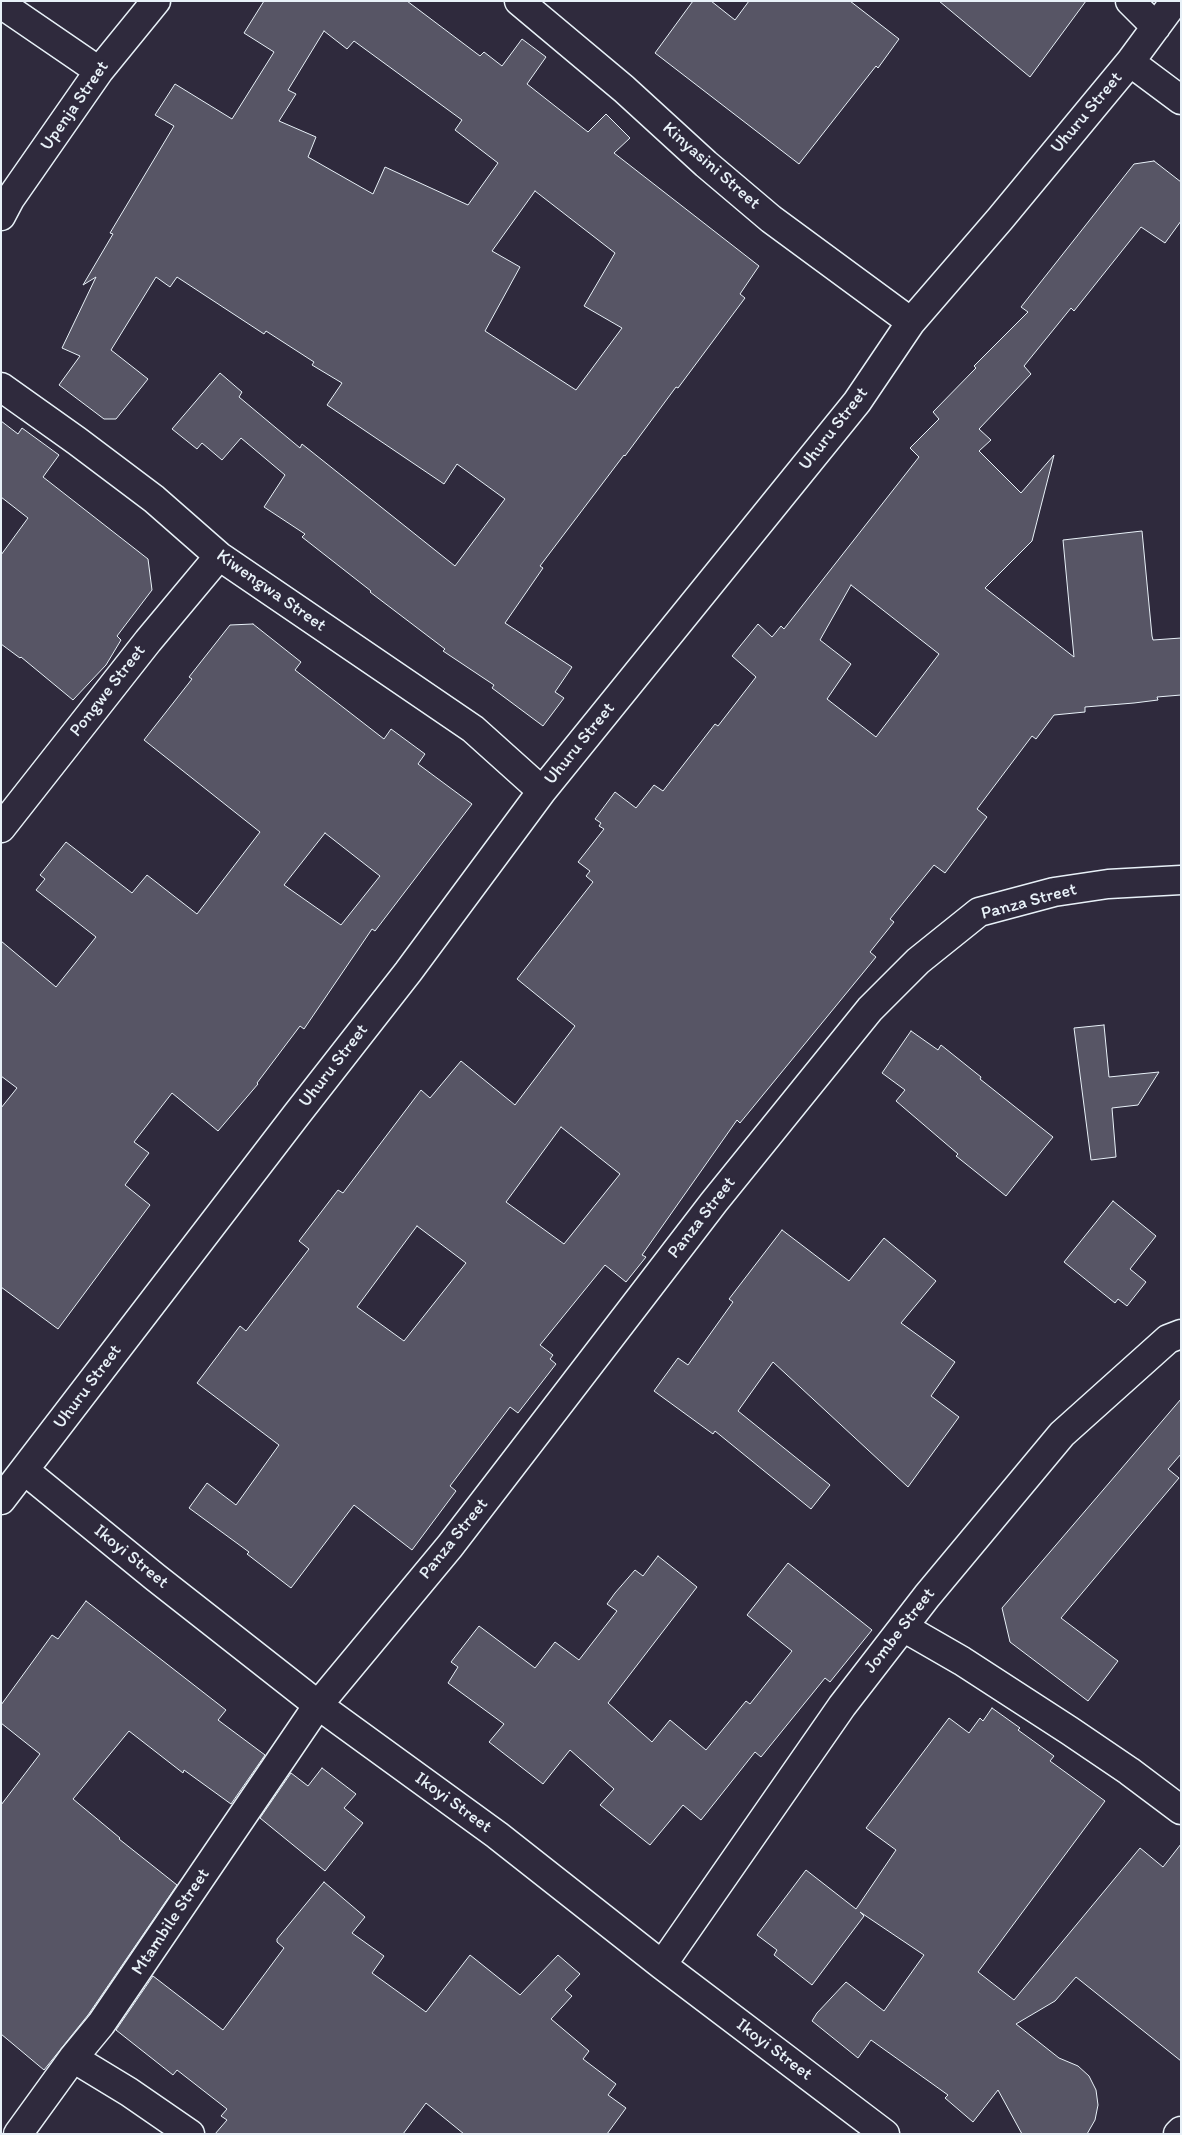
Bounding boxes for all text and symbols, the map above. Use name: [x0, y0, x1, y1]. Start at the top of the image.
street label: Upenja Street: [36, 57, 114, 155]
street label: Uhuru Street: [1047, 68, 1127, 158]
street label: Kinyasini Street: [658, 118, 764, 214]
street label: Uhuru Street: [795, 383, 873, 475]
street label: Kiwengwa Street: [212, 545, 330, 637]
street label: Pongwe Street: [65, 641, 151, 741]
street label: Uhuru Street: [540, 698, 620, 790]
street label: Panza Street: [979, 879, 1079, 925]
street label: Uhuru Street: [295, 1020, 373, 1112]
street label: Panza Street: [663, 1173, 741, 1263]
street label: Uhuru Street: [49, 1341, 127, 1433]
street label: Panza Street: [415, 1494, 493, 1584]
street label: Ikoyi Street: [89, 1520, 173, 1594]
street label: Jombe Street: [860, 1584, 940, 1678]
street label: Ikoyi Street: [410, 1768, 496, 1838]
street label: Mtambile Street: [127, 1864, 215, 1980]
street label: Ikoyi Street: [732, 2014, 816, 2086]

